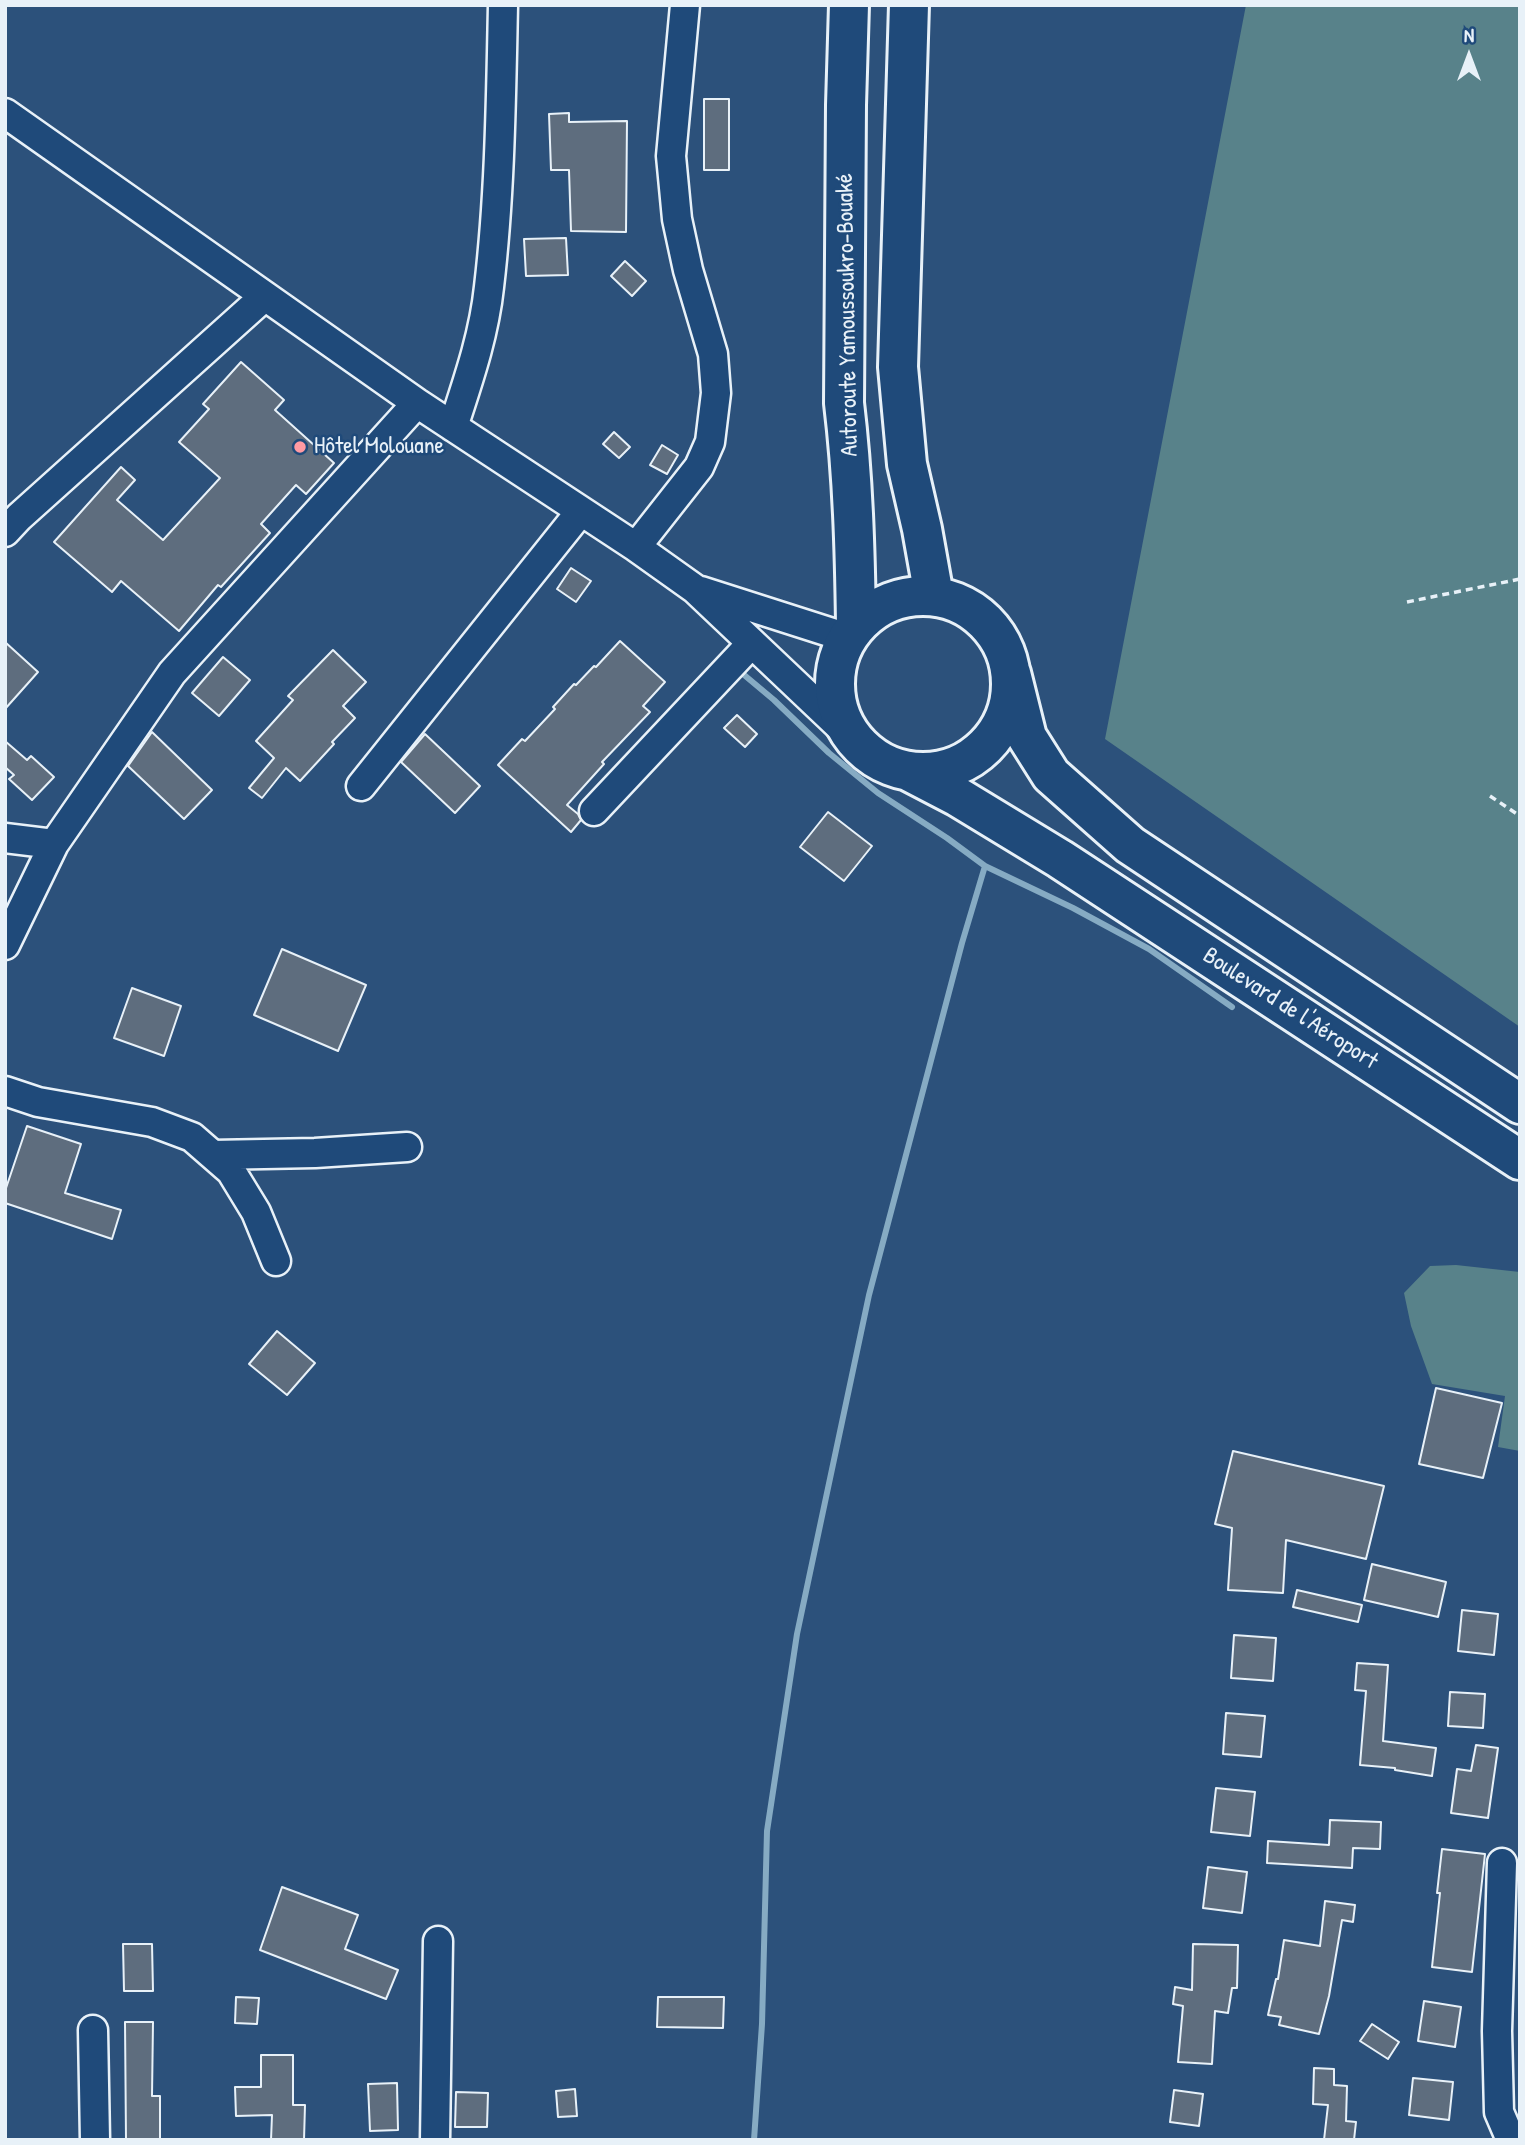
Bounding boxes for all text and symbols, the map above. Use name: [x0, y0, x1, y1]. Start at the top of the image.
north arrow: [1434, 21, 1504, 91]
text: N: [1464, 22, 1474, 48]
street label: Autoroute Yamoussoukro-Bouaké: [831, 173, 865, 457]
place label: Hôtel Molouane: [314, 433, 444, 461]
marker: Hôtel Molouane: [292, 439, 308, 455]
street label: Boulevard de l'Aéroport: [1197, 942, 1383, 1076]

